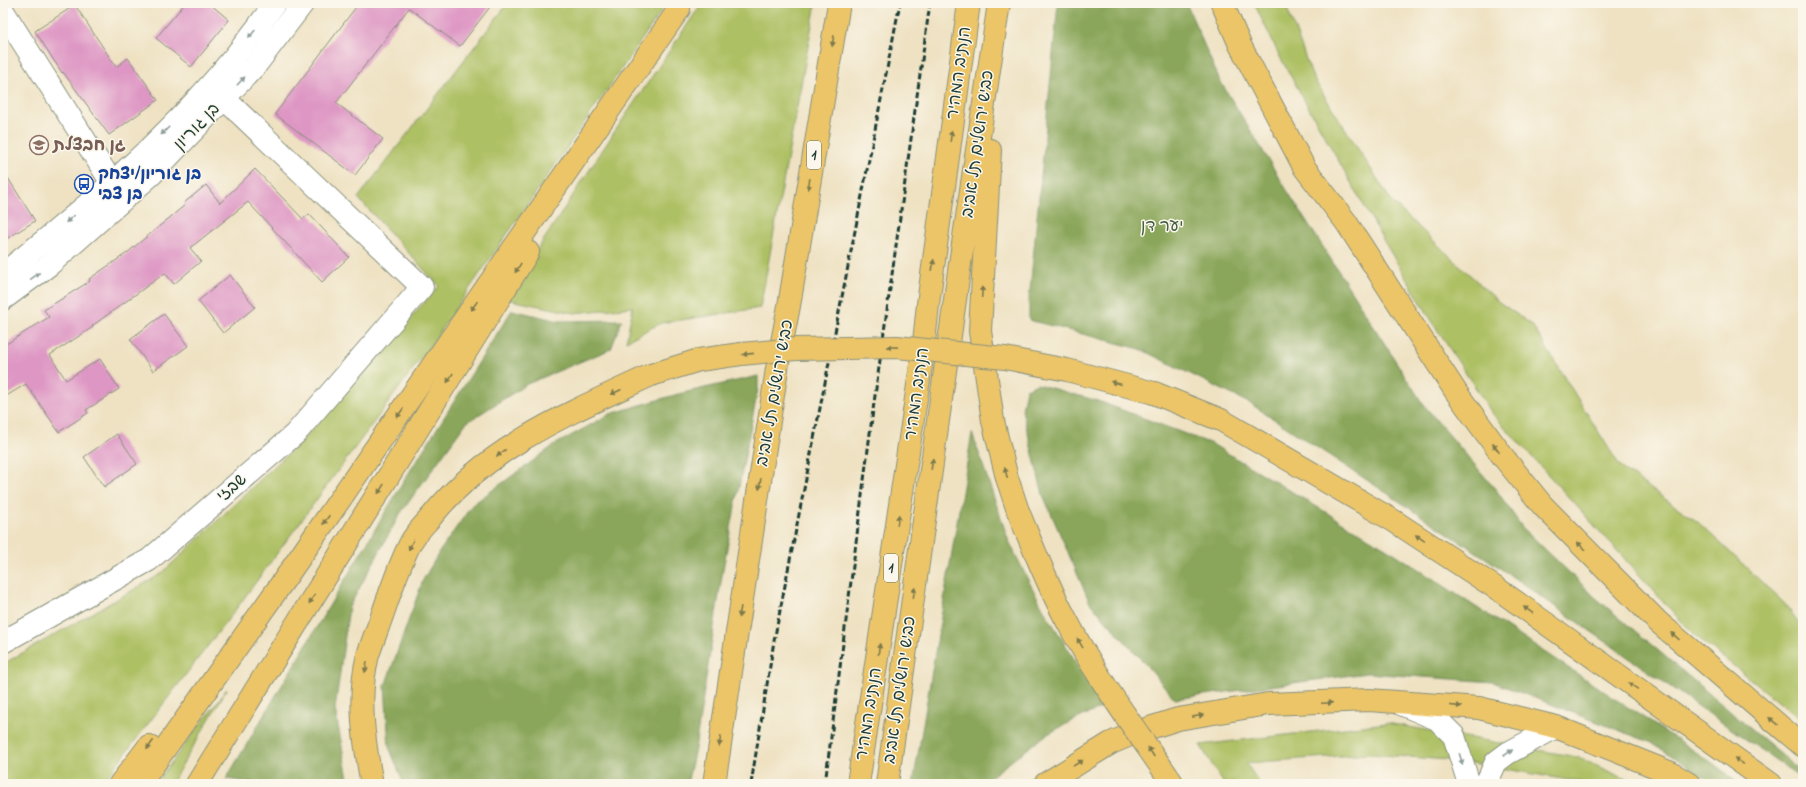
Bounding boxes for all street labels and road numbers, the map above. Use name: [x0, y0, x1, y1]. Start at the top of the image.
street label: הנתיב המהיר: [940, 25, 978, 121]
street label: כביש ירושלים תל אביב: [955, 69, 1001, 219]
street label: בן גוריון: [168, 98, 226, 156]
road number: 1: [807, 141, 821, 169]
street label: כביש ירושלים תל אביב: [750, 318, 800, 468]
street label: הנתיב המהיר: [898, 346, 936, 442]
street label: שבזי: [211, 468, 253, 508]
road number: 1: [884, 554, 898, 582]
street label: כביש ירושלים תל אביב: [877, 615, 923, 765]
street label: הנתיב המהיר: [849, 666, 889, 762]

